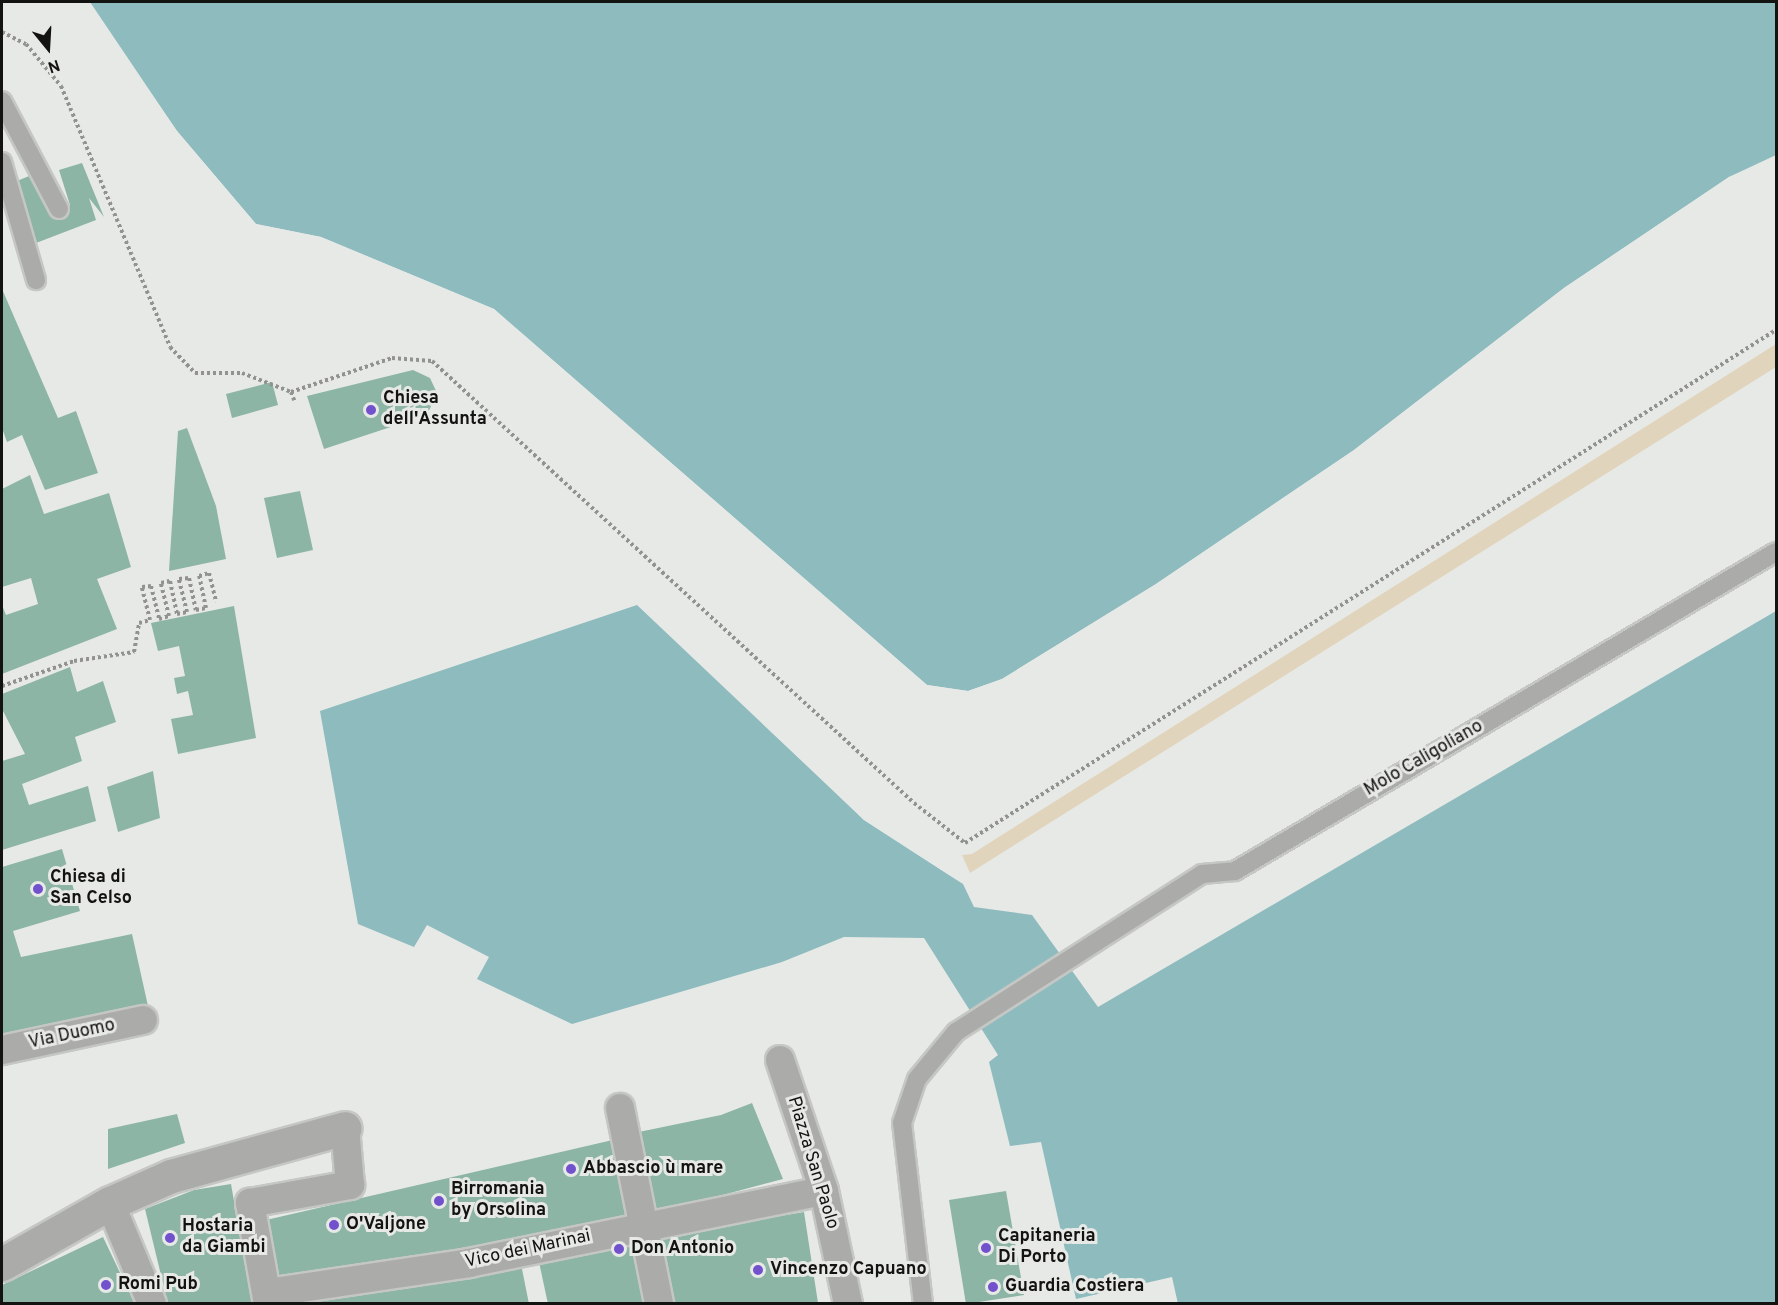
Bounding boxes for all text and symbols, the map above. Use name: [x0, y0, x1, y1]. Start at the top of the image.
north arrow: [18, 18, 78, 78]
text: N: [45, 54, 62, 76]
place label: Chiesa dell'Assunta: [383, 389, 487, 432]
marker: Chiesa dell'Assunta: [364, 403, 378, 417]
street label: Molo Caligoliano: [1361, 716, 1487, 802]
place label: Chiesa di San Celso: [50, 868, 132, 910]
marker: Chiesa di San Celso: [31, 882, 45, 896]
street label: Via Duomo: [27, 1015, 117, 1055]
street label: Piazza San Paolo: [782, 1094, 842, 1232]
place label: Abbascio ù mare: [583, 1158, 723, 1180]
marker: Abbascio ù mare: [564, 1162, 578, 1176]
place label: Birromania by Orsolina: [451, 1180, 546, 1222]
marker: Birromania by Orsolina: [432, 1194, 446, 1208]
place label: O'Valjone: [346, 1214, 426, 1236]
place label: Hostaria da Giambi: [182, 1217, 266, 1260]
marker: O'Valjone: [327, 1218, 341, 1232]
street label: Vico dei Marinai: [463, 1226, 593, 1274]
place label: Capitaneria Di Porto: [998, 1227, 1096, 1270]
marker: Hostaria da Giambi: [163, 1231, 177, 1245]
place label: Don Antonio: [631, 1238, 735, 1260]
marker: Capitaneria Di Porto: [979, 1241, 993, 1255]
marker: Don Antonio: [612, 1242, 626, 1256]
place label: Vincenzo Capuano: [770, 1259, 927, 1281]
marker: Vincenzo Capuano: [751, 1263, 765, 1277]
place label: Romi Pub: [118, 1274, 198, 1296]
place label: Guardia Costiera: [1005, 1276, 1144, 1298]
marker: Romi Pub: [99, 1278, 113, 1292]
marker: Guardia Costiera: [986, 1280, 1000, 1294]

